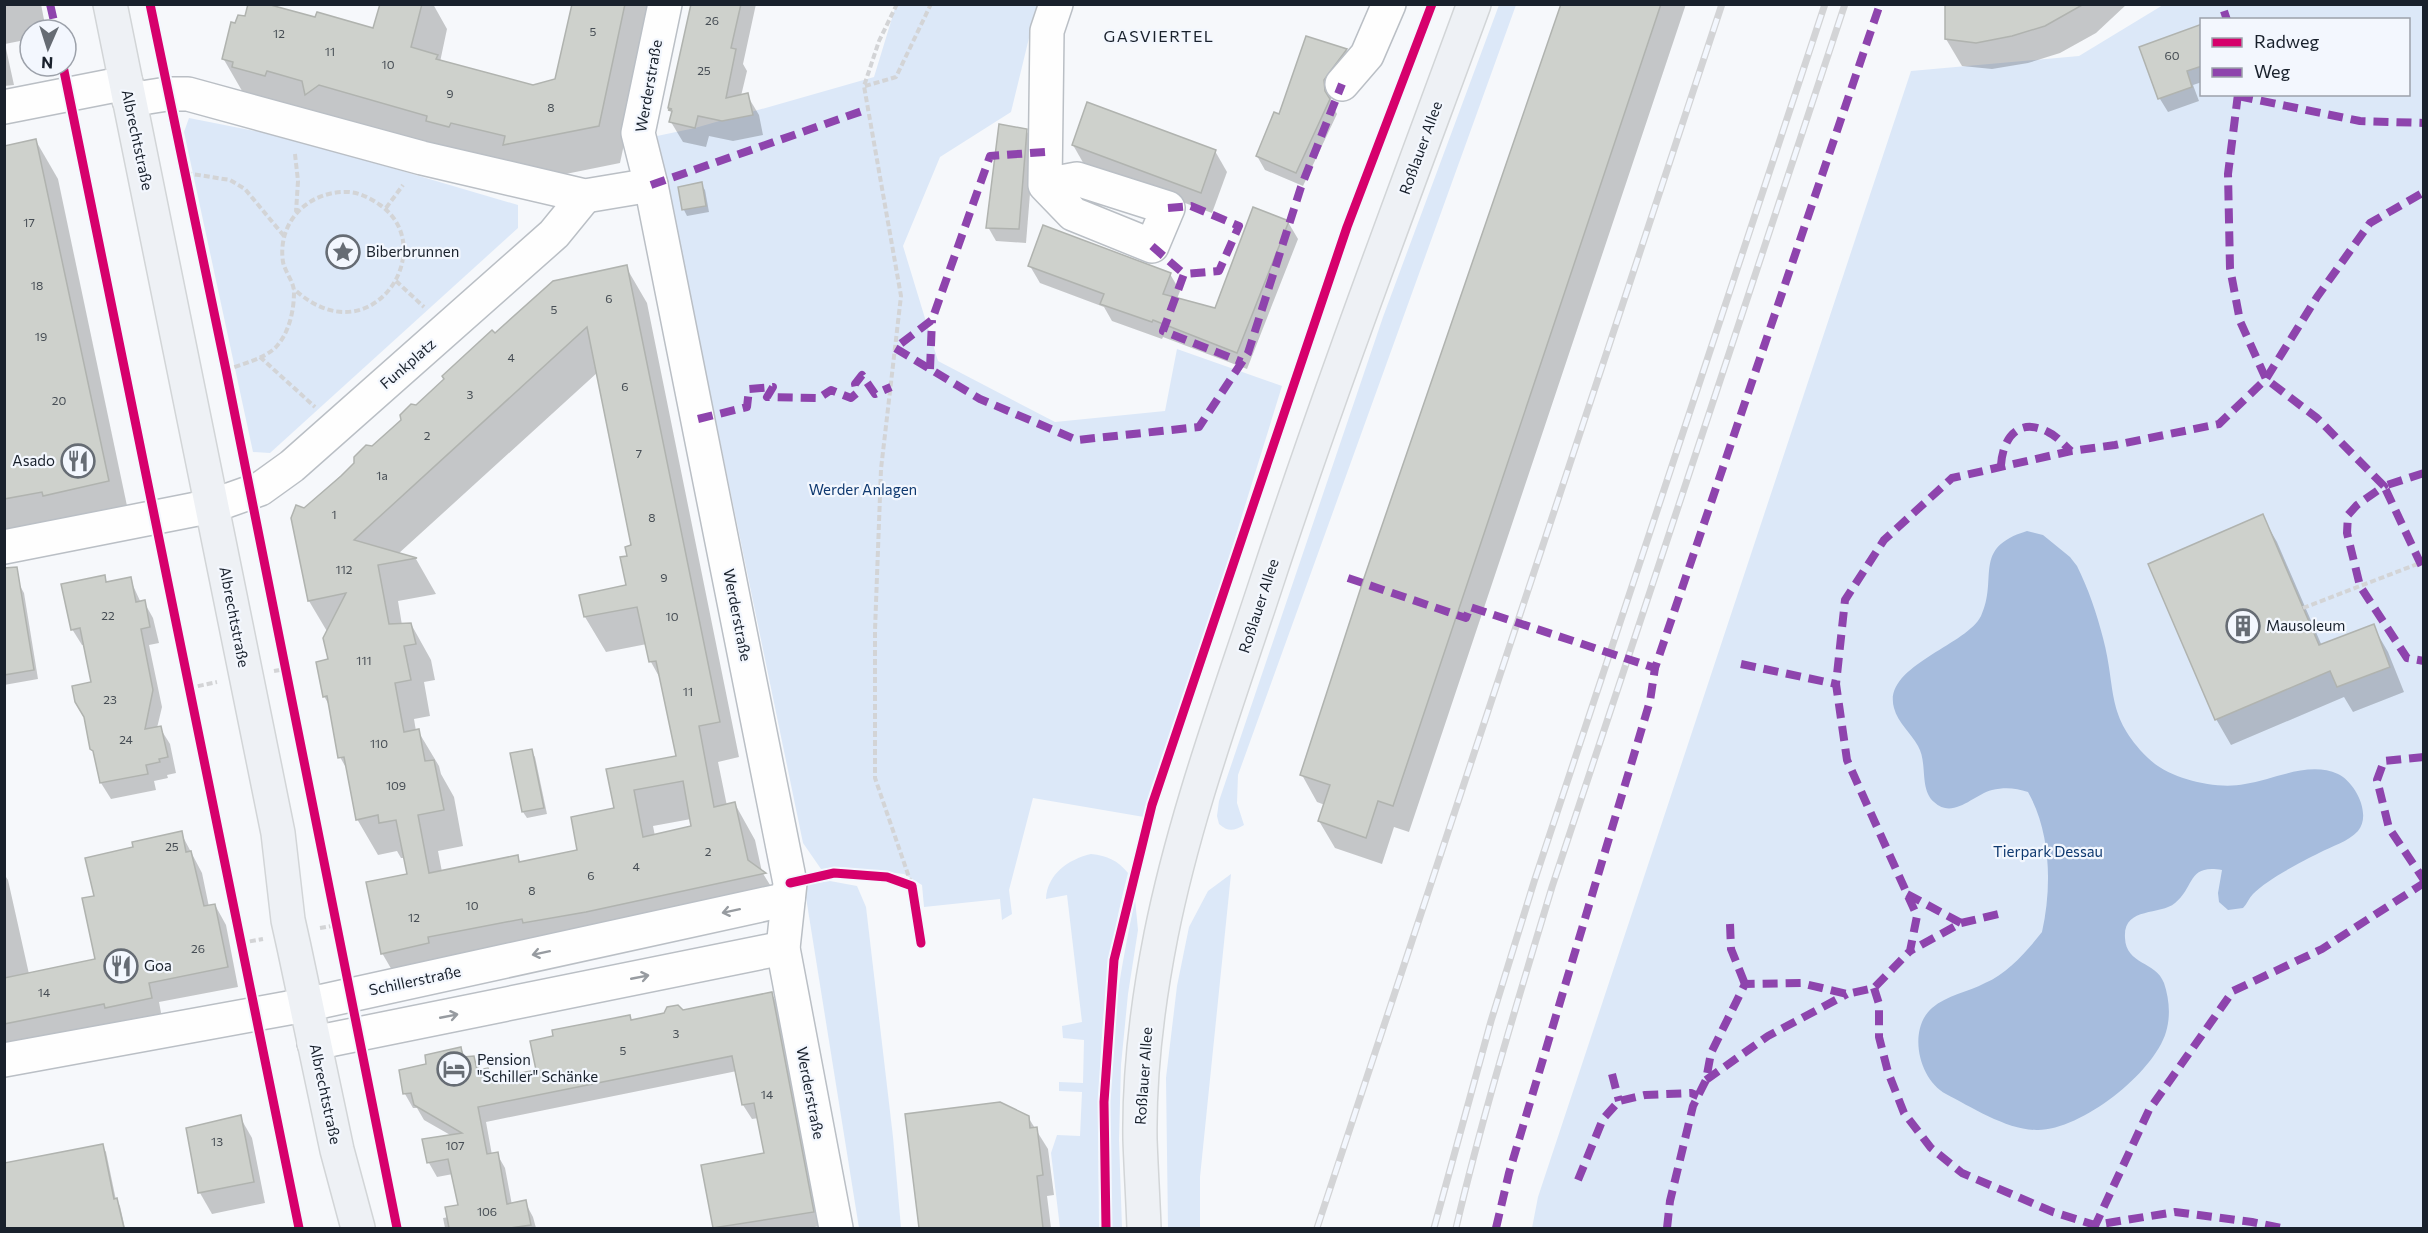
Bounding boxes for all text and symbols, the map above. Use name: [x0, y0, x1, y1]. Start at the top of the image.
house number: 26: [705, 13, 719, 27]
north arrow: [18, 18, 78, 78]
legend: [2200, 18, 2410, 96]
house number: 5: [590, 24, 597, 38]
house number: 12: [273, 26, 285, 40]
district label: GASVIERTEL: [1103, 26, 1215, 45]
text: Radweg: [2254, 30, 2319, 52]
street label: Werderstraße: [631, 38, 665, 134]
house number: 11: [325, 44, 335, 58]
house number: 60: [2164, 48, 2180, 62]
text: N: [41, 54, 54, 73]
house number: 10: [382, 57, 395, 71]
text: Weg: [2254, 60, 2291, 82]
house number: 25: [697, 63, 711, 77]
house number: 9: [446, 86, 454, 100]
street label: Albrechtstraße: [119, 88, 157, 192]
street label: Roßlauer Allee: [1395, 98, 1445, 197]
house number: 8: [547, 100, 555, 114]
house number: 17: [23, 215, 35, 229]
place icon: Biberbrunnen: [325, 234, 361, 270]
place label: Biberbrunnen: [366, 242, 459, 260]
house number: 18: [31, 278, 43, 292]
house number: 6: [605, 291, 613, 305]
house number: 5: [551, 302, 558, 316]
house number: 19: [35, 329, 47, 343]
street label: Funkplatz: [376, 334, 439, 392]
house number: 4: [507, 350, 515, 364]
house number: 6: [621, 379, 629, 393]
house number: 3: [467, 387, 474, 401]
house number: 20: [52, 393, 66, 407]
house number: 2: [424, 428, 431, 442]
restaurant icon: Asado: [60, 443, 96, 479]
house number: 7: [636, 446, 642, 460]
place label: Asado: [12, 451, 55, 469]
house number: 1a: [376, 468, 388, 482]
park label: Werder Anlagen: [809, 480, 917, 498]
house number: 1: [331, 507, 337, 521]
house number: 8: [648, 510, 656, 524]
street label: Roßlauer Allee: [1234, 556, 1282, 655]
house number: 112: [336, 562, 353, 576]
street label: Albrechtstraße: [216, 565, 254, 669]
street label: Werderstraße: [720, 567, 756, 663]
house number: 9: [660, 570, 668, 584]
house number: 22: [101, 608, 115, 622]
building icon: Mausoleum: [2225, 608, 2261, 644]
house number: 10: [666, 609, 679, 623]
place label: Mausoleum: [2266, 616, 2345, 634]
house number: 111: [356, 653, 372, 667]
house number: 11: [683, 684, 693, 698]
house number: 23: [103, 692, 117, 706]
house number: 24: [119, 732, 133, 746]
house number: 110: [370, 736, 388, 750]
house number: 109: [386, 778, 406, 792]
house number: 25: [165, 839, 179, 853]
park label: Tierpark Dessau: [1993, 842, 2103, 860]
house number: 2: [705, 844, 712, 858]
house number: 4: [632, 859, 640, 873]
house number: 6: [587, 868, 595, 882]
house number: 8: [528, 883, 536, 897]
house number: 10: [466, 898, 479, 912]
one-way arrow: [722, 906, 741, 917]
house number: 12: [408, 910, 420, 924]
house number: 26: [191, 941, 205, 955]
restaurant icon: Goa: [103, 948, 139, 984]
one-way arrow: [531, 948, 551, 959]
place label: Goa: [144, 956, 172, 974]
street label: Schillerstraße: [367, 961, 462, 999]
one-way arrow: [630, 971, 649, 982]
house number: 14: [38, 985, 50, 999]
one-way arrow: [438, 1010, 458, 1021]
house number: 3: [673, 1026, 680, 1040]
street label: Roßlauer Allee: [1131, 1026, 1155, 1125]
street label: Albrechtstraße: [307, 1042, 345, 1146]
house number: 5: [620, 1043, 627, 1057]
street label: Werderstraße: [793, 1045, 829, 1141]
place label: Pension "Schiller" Schänke: [477, 1050, 598, 1085]
hotel icon: Pension "Schiller" Schänke: [436, 1051, 472, 1087]
house number: 14: [761, 1087, 773, 1101]
house number: 13: [211, 1134, 223, 1148]
house number: 107: [445, 1138, 465, 1152]
house number: 106: [477, 1204, 497, 1218]

